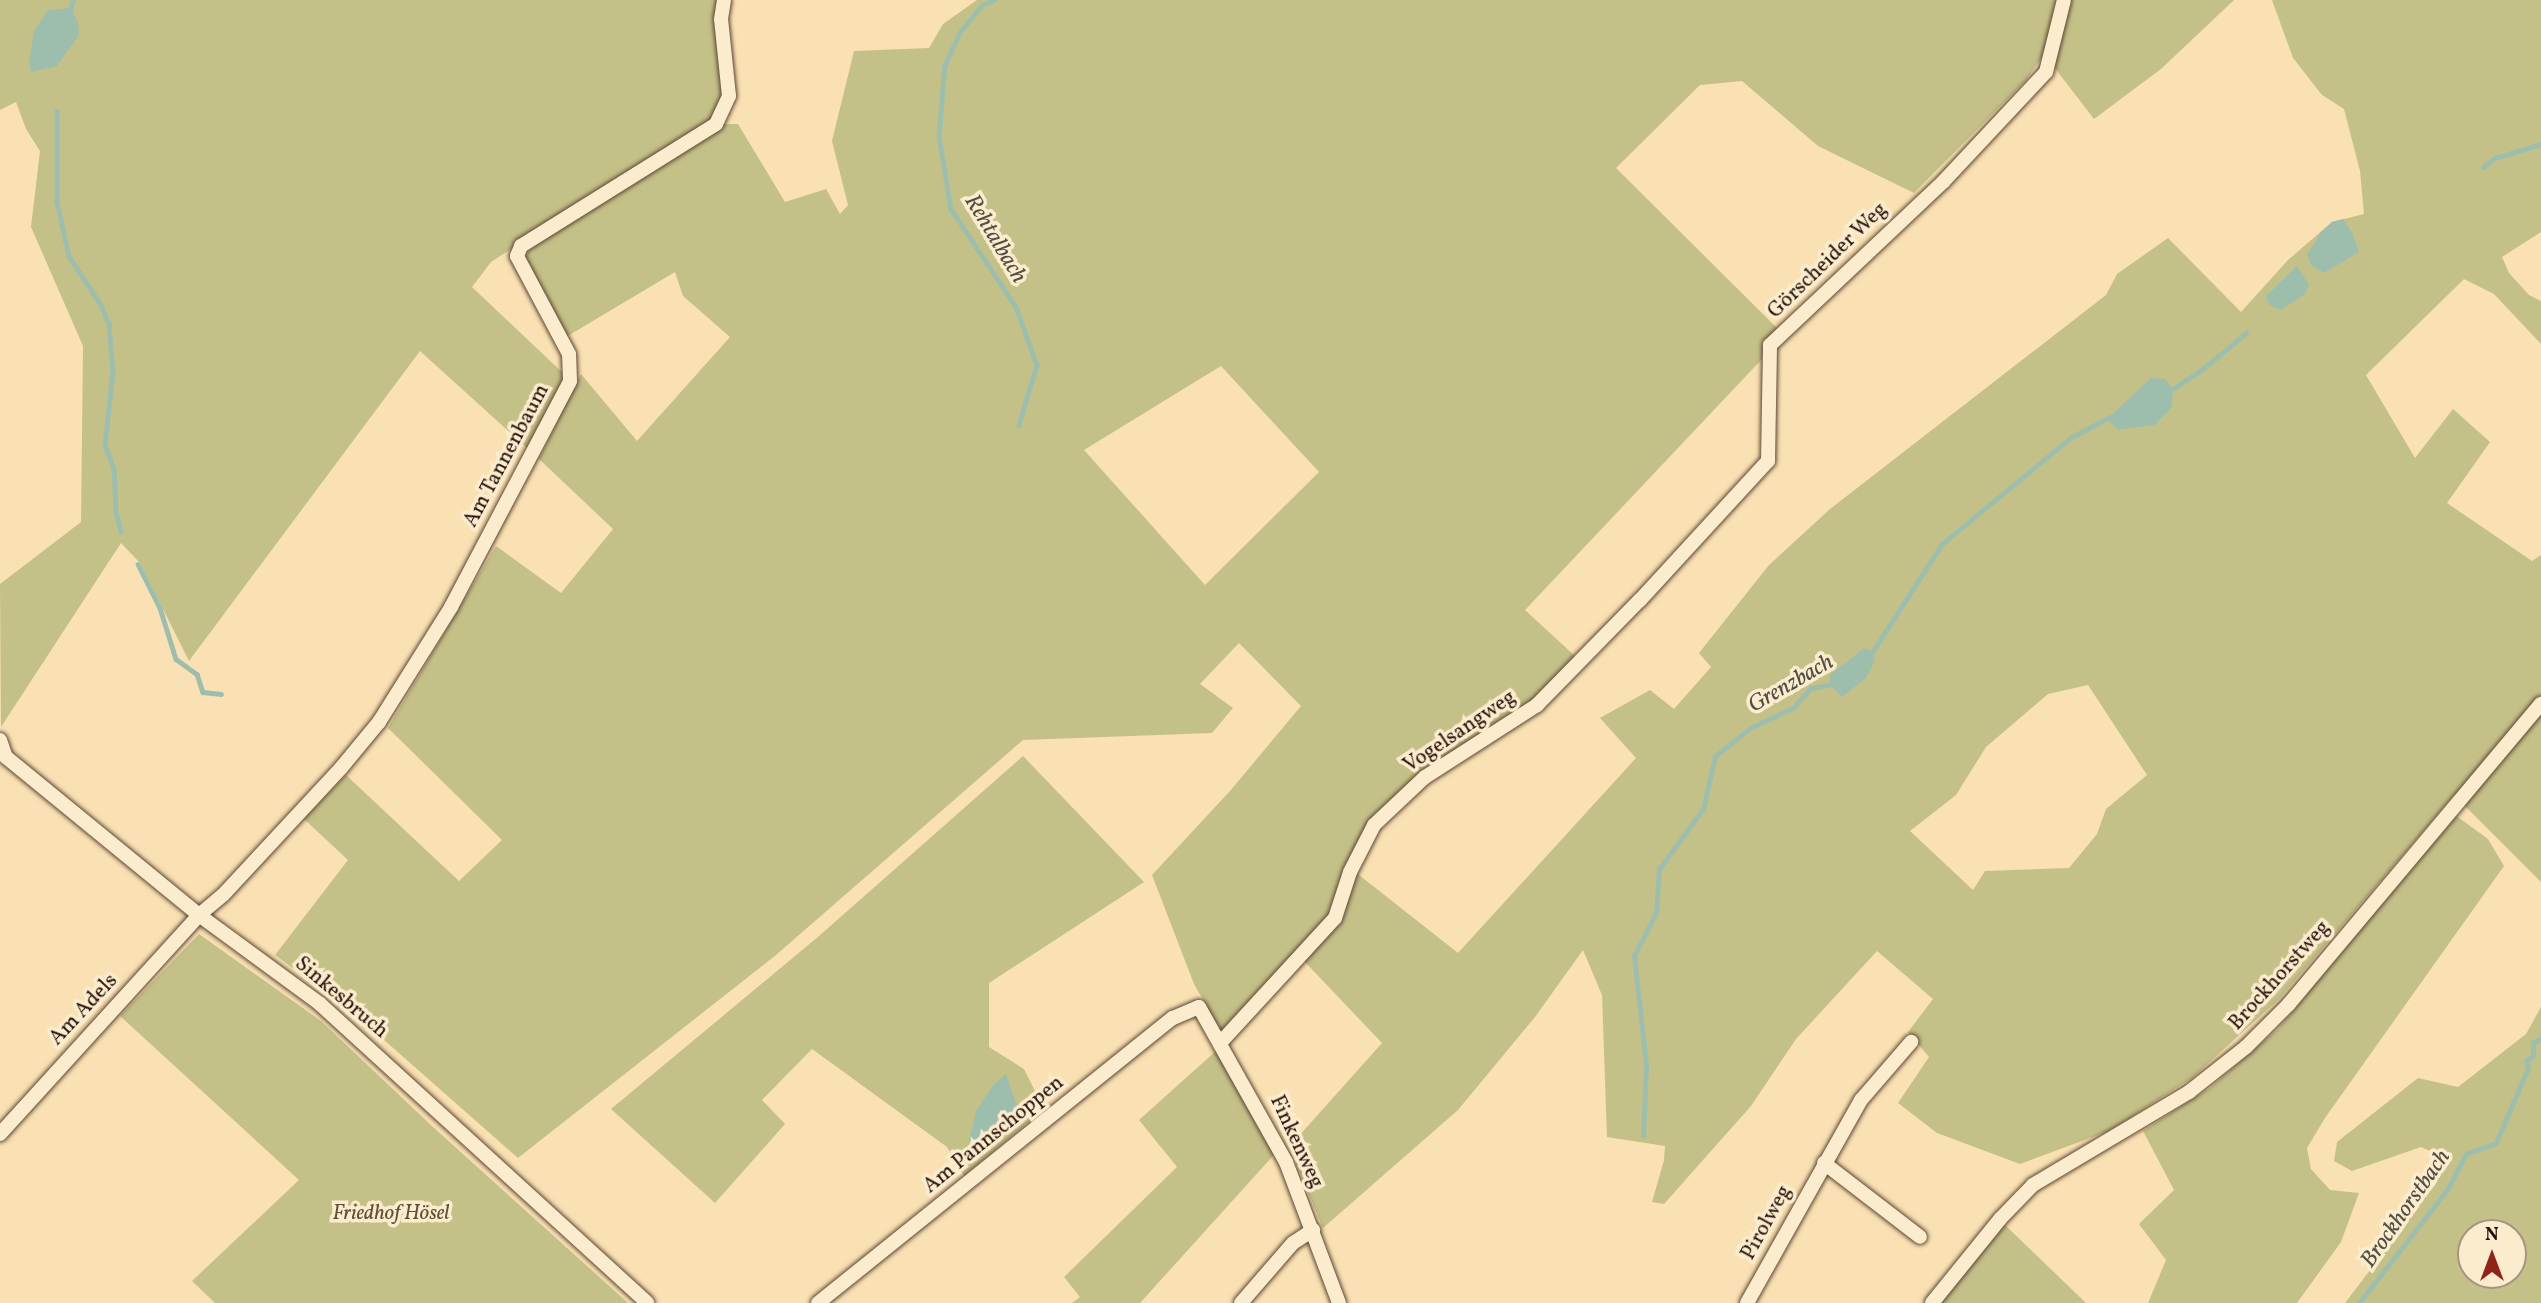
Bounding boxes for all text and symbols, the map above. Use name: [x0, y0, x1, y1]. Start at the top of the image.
water label: Rehtalbach: [958, 190, 1032, 288]
street label: Görscheider Weg: [1763, 197, 1893, 325]
street label: Am Tannenbaum: [459, 380, 555, 532]
water label: Grenzbach: [1743, 649, 1839, 719]
street label: Vogelsangweg: [1399, 685, 1521, 779]
street label: Brockhorstweg: [2224, 916, 2336, 1036]
street label: Sinkesbruch: [289, 952, 393, 1044]
street label: Am Adels: [44, 969, 124, 1051]
street label: Am Pannschoppen: [919, 1071, 1069, 1199]
street label: Finkenweg: [1264, 1092, 1328, 1192]
water label: Brockhorstbach: [2355, 1145, 2457, 1273]
street label: Pirolweg: [1736, 1181, 1798, 1265]
park label: Friedhof Hösel: [332, 1201, 450, 1227]
north arrow: [2457, 1219, 2527, 1289]
text: N: [2485, 1222, 2499, 1248]

